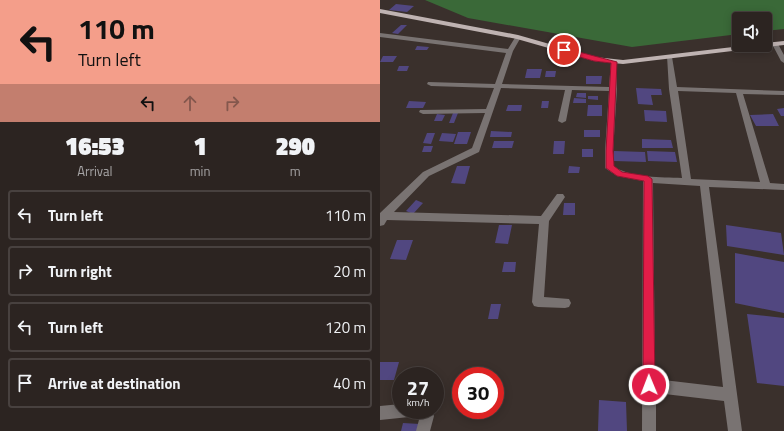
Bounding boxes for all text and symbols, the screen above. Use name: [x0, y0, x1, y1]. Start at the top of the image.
text: 110 m: [78, 7, 155, 50]
map controls: [732, 12, 772, 52]
button: sound: [732, 12, 772, 52]
icon: left: [12, 16, 64, 68]
pin: [547, 33, 581, 67]
icon: arrive: [553, 39, 575, 61]
text: Turn left: [78, 46, 141, 73]
icon: left: [137, 92, 159, 114]
icon: ahead: [179, 92, 201, 114]
icon: right: [221, 92, 243, 114]
text: 16:53: [65, 128, 125, 164]
text: 1: [193, 128, 207, 164]
text: 290: [275, 128, 315, 164]
text: Arrival: [77, 161, 112, 181]
text: min: [190, 161, 210, 181]
text: m: [290, 161, 301, 181]
icon: left: [14, 204, 36, 226]
text: Turn left: [48, 204, 103, 227]
text: 110 m: [325, 204, 366, 227]
icon: right: [14, 260, 36, 282]
text: Turn right: [48, 260, 112, 283]
text: 20 m: [333, 260, 366, 283]
icon: left: [14, 316, 36, 338]
text: Turn left: [48, 316, 103, 339]
text: 120 m: [325, 316, 366, 339]
position arrow: [628, 364, 670, 406]
speed limit sign: 30: [452, 367, 504, 419]
icon: arrive: [14, 372, 36, 394]
text: Arrive at destination: [48, 372, 181, 395]
text: 40 m: [333, 372, 366, 395]
text: 27: [407, 372, 429, 403]
text: km/h: [407, 395, 429, 410]

